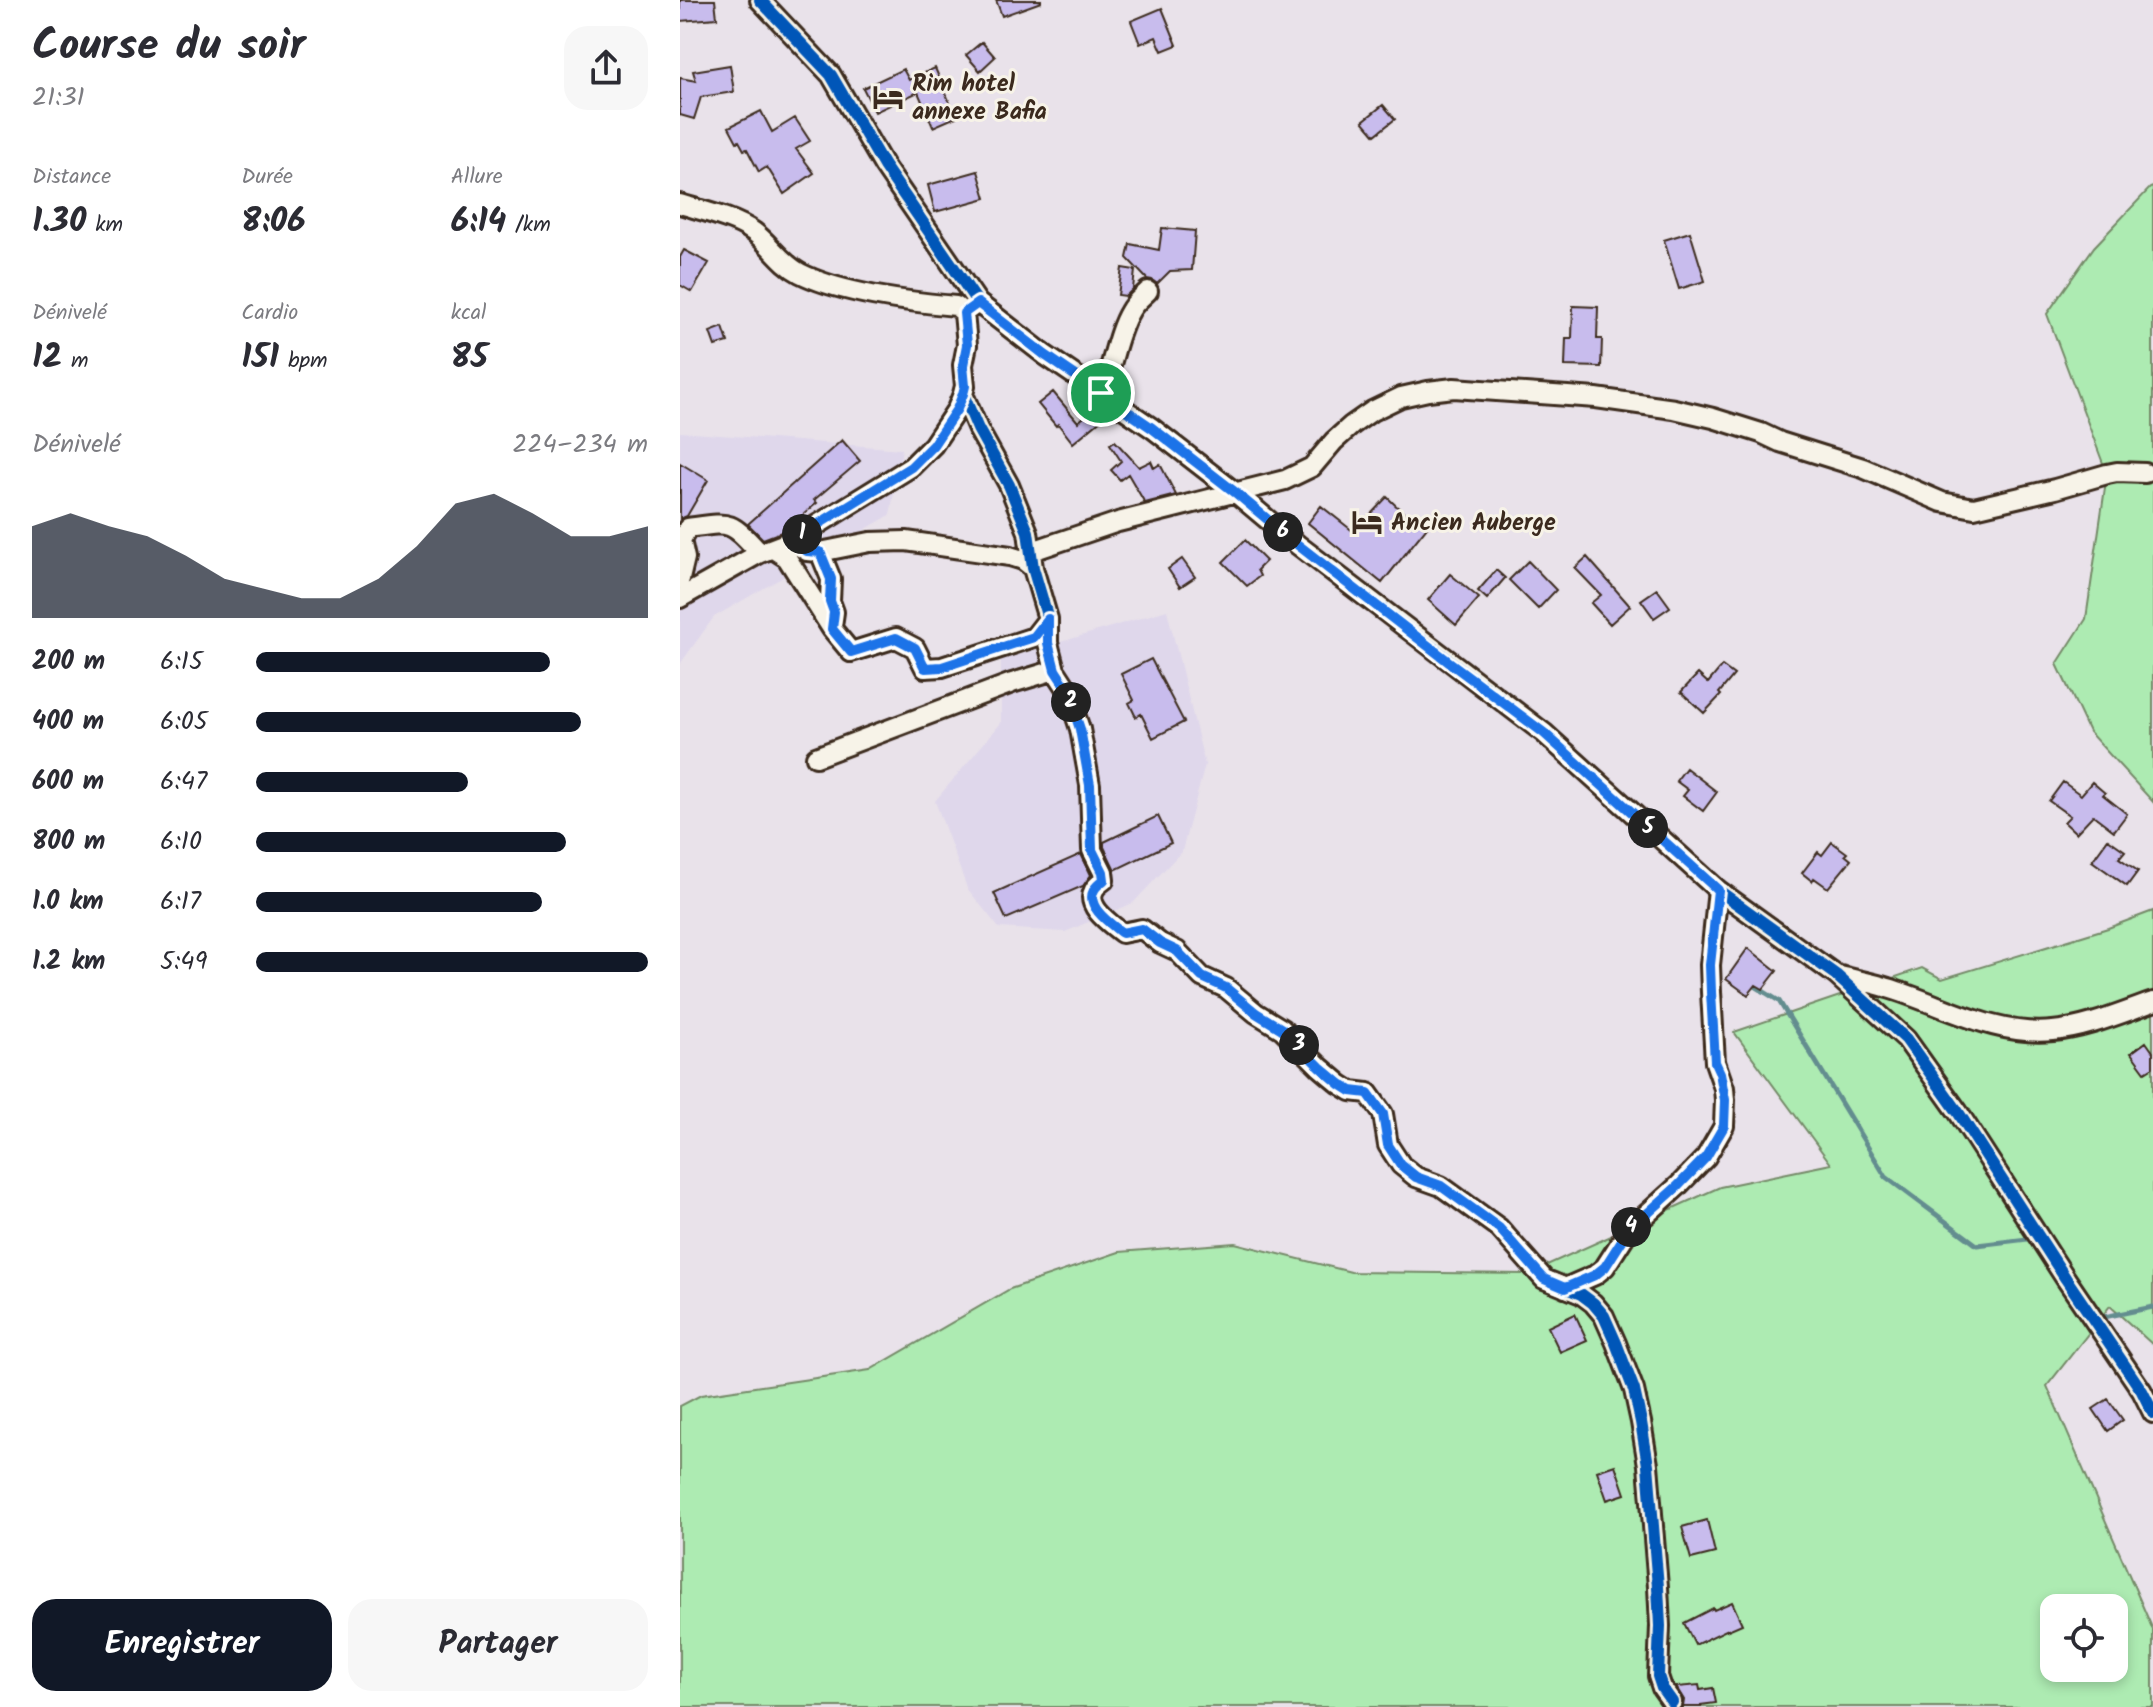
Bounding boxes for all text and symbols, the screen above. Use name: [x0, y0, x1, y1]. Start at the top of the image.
text: Course du soir: [32, 12, 306, 82]
button: share: [564, 26, 648, 110]
place label: Rim hotel annexe Bafia: [912, 65, 1047, 132]
text: 21:31: [32, 77, 85, 119]
hotel icon: Rim hotel annexe Bafia: [871, 80, 905, 114]
text: Distance: [32, 160, 111, 195]
text: Durée: [241, 160, 293, 195]
text: Allure: [451, 160, 503, 195]
text: 1.30: [32, 195, 86, 249]
text: 8:06: [241, 195, 306, 249]
text: 6:14: [451, 195, 506, 249]
text: km: [86, 208, 123, 243]
text: /km: [506, 208, 551, 243]
text: Dénivelé: [32, 296, 107, 331]
text: Cardio: [241, 296, 298, 331]
text: kcal: [451, 296, 486, 331]
text: 12: [32, 331, 62, 385]
text: 151: [241, 331, 279, 385]
text: 85: [451, 331, 488, 385]
text: m: [62, 344, 88, 379]
text: bpm: [279, 344, 327, 379]
pin: [1067, 359, 1135, 427]
icon: arrive: [1079, 371, 1123, 415]
text: Dénivelé: [32, 424, 121, 466]
text: 224–234 m: [512, 424, 648, 466]
place label: Ancien Auberge: [1391, 504, 1556, 543]
hotel icon: Ancien Auberge: [1350, 505, 1384, 539]
pin: 6: [1263, 512, 1303, 552]
pin: 1: [782, 514, 822, 554]
text: 6: [1277, 514, 1289, 549]
text: 1: [799, 516, 805, 551]
text: 200 m: [32, 641, 105, 683]
text: 6:15: [160, 641, 203, 683]
pin: 2: [1051, 682, 1091, 722]
text: 2: [1065, 684, 1077, 719]
text: 400 m: [32, 701, 104, 743]
text: 6:05: [160, 701, 208, 743]
text: 600 m: [32, 761, 104, 803]
text: 6:47: [160, 761, 207, 803]
pin: 5: [1628, 808, 1668, 848]
text: 5: [1642, 810, 1654, 845]
text: 800 m: [32, 821, 105, 863]
text: 6:10: [160, 821, 202, 863]
text: 1.0 km: [32, 881, 103, 923]
text: 6:17: [160, 881, 201, 923]
text: 1.2 km: [32, 941, 105, 983]
text: 5:49: [160, 941, 207, 983]
pin: 3: [1279, 1025, 1319, 1065]
text: 3: [1293, 1027, 1305, 1062]
pin: 4: [1611, 1207, 1651, 1247]
text: 4: [1625, 1209, 1637, 1244]
map controls: [2040, 1594, 2128, 1682]
button: locate: [2040, 1594, 2128, 1682]
button: Enregistrer: [32, 1599, 332, 1691]
button: Partager: [348, 1599, 648, 1691]

